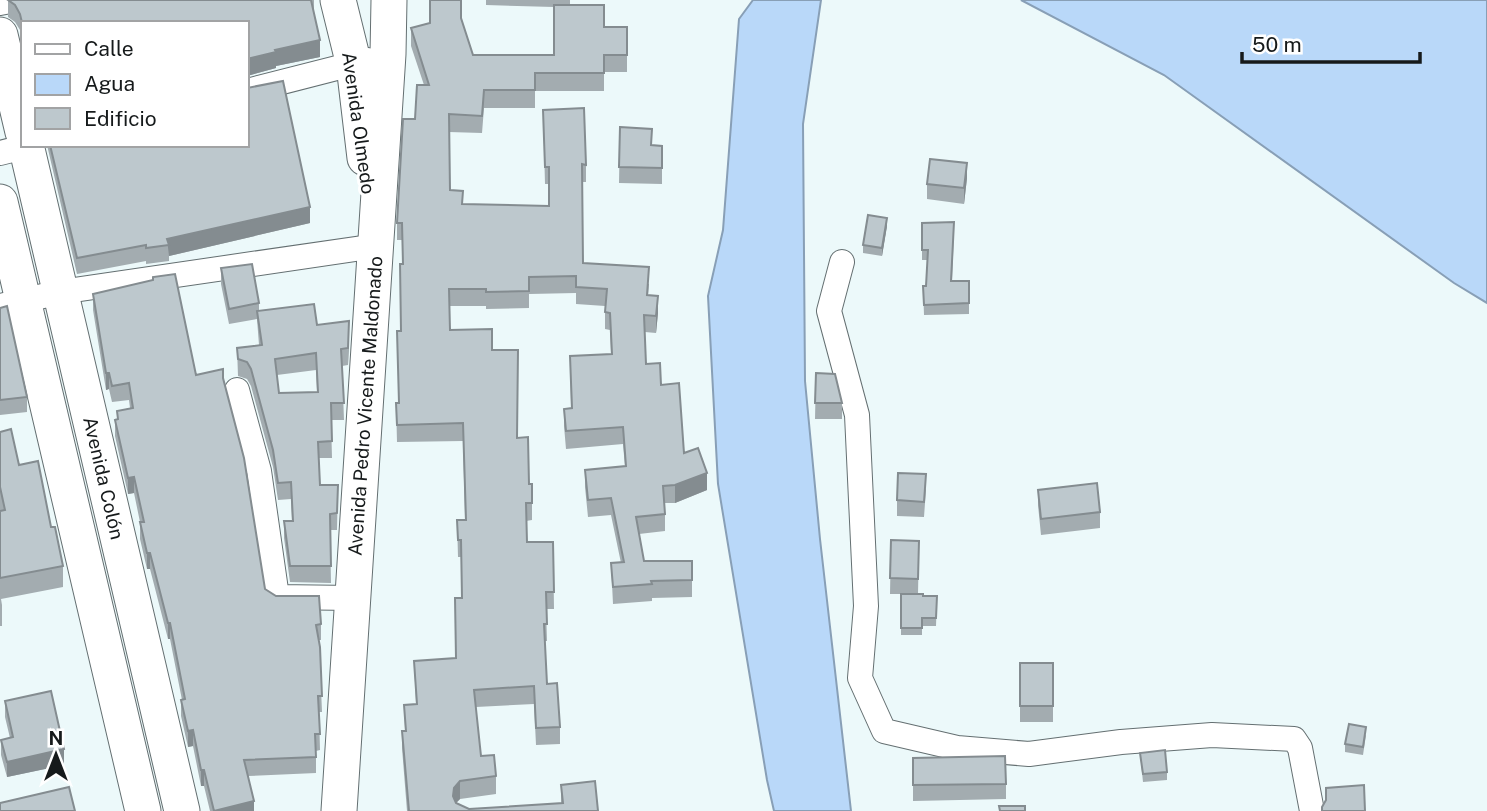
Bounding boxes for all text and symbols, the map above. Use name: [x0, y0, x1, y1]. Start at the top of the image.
legend: [21, 21, 248, 147]
scale bar: [1242, 21, 1420, 65]
text: 50 m: [1252, 32, 1302, 57]
text: Calle: [84, 36, 134, 61]
street label: Avenida Olmedo: [338, 50, 380, 196]
text: Agua: [84, 71, 135, 96]
text: Edificio: [84, 106, 157, 131]
street label: Avenida Pedro Vicente Maldonado: [344, 255, 386, 557]
street label: Avenida Colón: [79, 414, 129, 542]
north arrow: [21, 720, 91, 790]
text: N: [49, 727, 63, 749]

